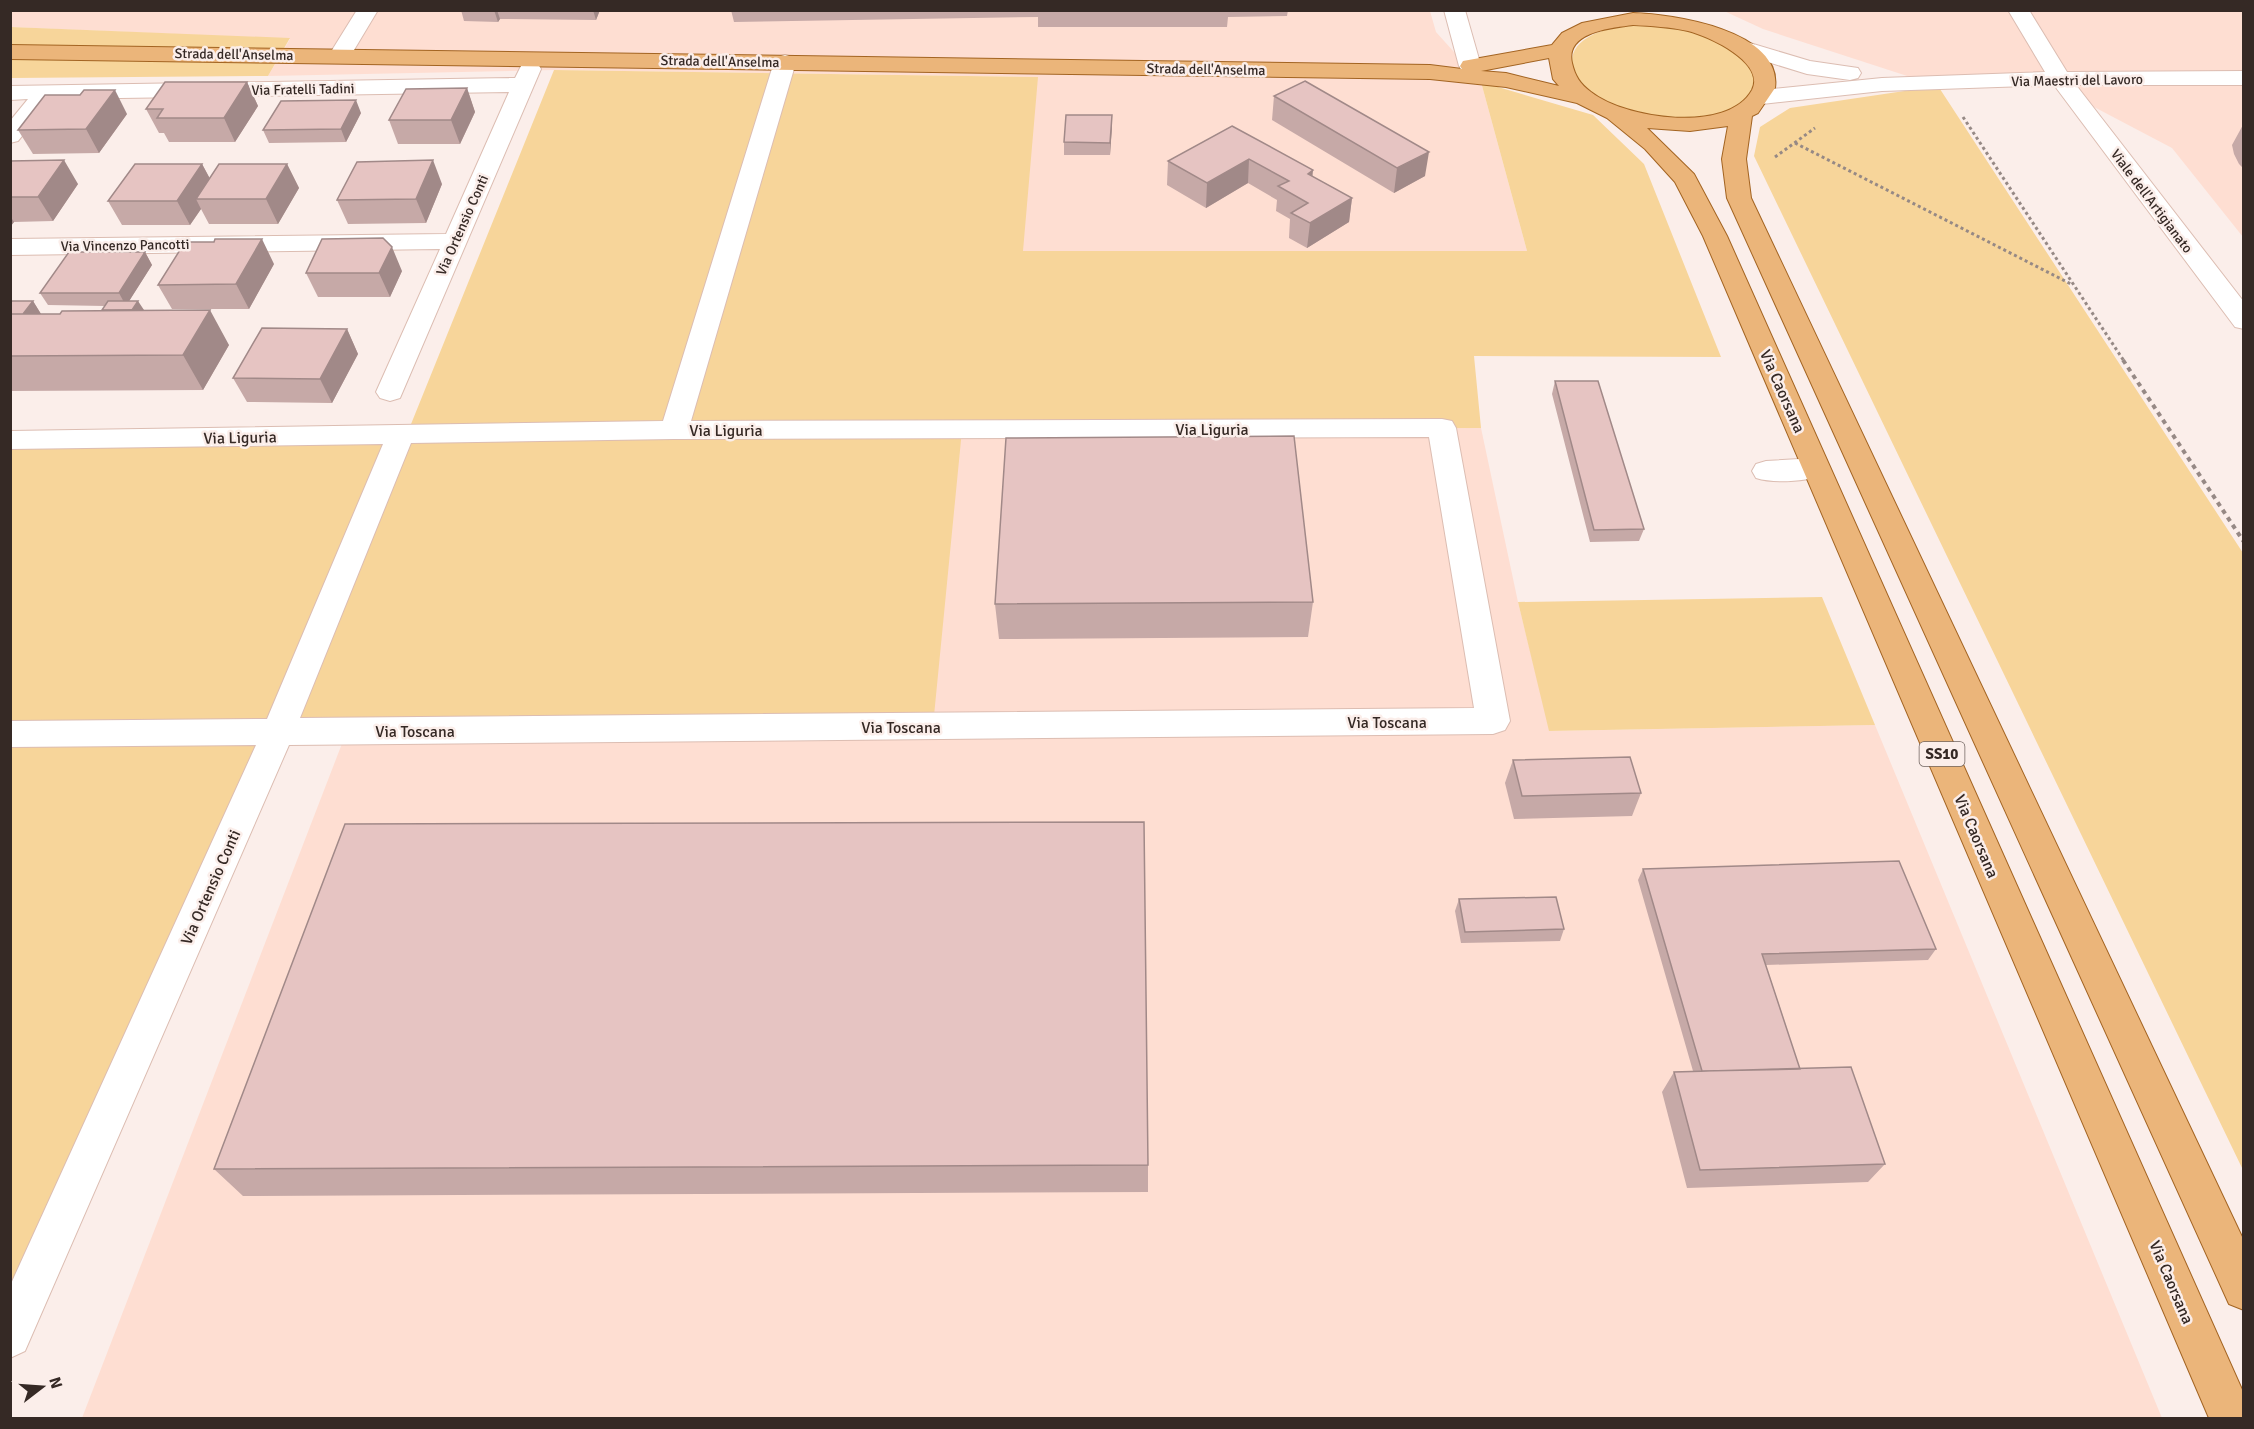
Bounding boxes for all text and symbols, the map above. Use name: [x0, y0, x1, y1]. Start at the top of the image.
street label: Strada dell'Anselma: [174, 45, 294, 64]
street label: Strada dell'Anselma: [660, 52, 780, 71]
street label: Strada dell'Anselma: [1146, 60, 1266, 79]
street label: Via Maestri del Lavoro: [2011, 71, 2143, 90]
street label: Via Fratelli Tadini: [251, 80, 355, 99]
street label: Viale dell'Artigianato: [2107, 146, 2196, 257]
street label: Via Ortensio Conti: [433, 172, 492, 278]
street label: Via Vincenzo Pancotti: [60, 236, 190, 255]
street label: Via Caorsana: [1755, 347, 1809, 436]
street label: Via Liguria: [1175, 420, 1249, 440]
street label: Via Liguria: [689, 421, 763, 441]
street label: Via Liguria: [203, 427, 277, 449]
street label: Via Toscana: [1347, 713, 1427, 733]
street label: Via Toscana: [861, 718, 941, 738]
street label: Via Toscana: [375, 722, 455, 742]
road number: SS10: [1920, 742, 1964, 766]
street label: Via Caorsana: [1950, 792, 2003, 881]
street label: Via Ortensio Conti: [177, 827, 245, 948]
street label: Via Caorsana: [2145, 1238, 2198, 1327]
north arrow: [12, 1357, 72, 1417]
text: N: [44, 1375, 67, 1391]

